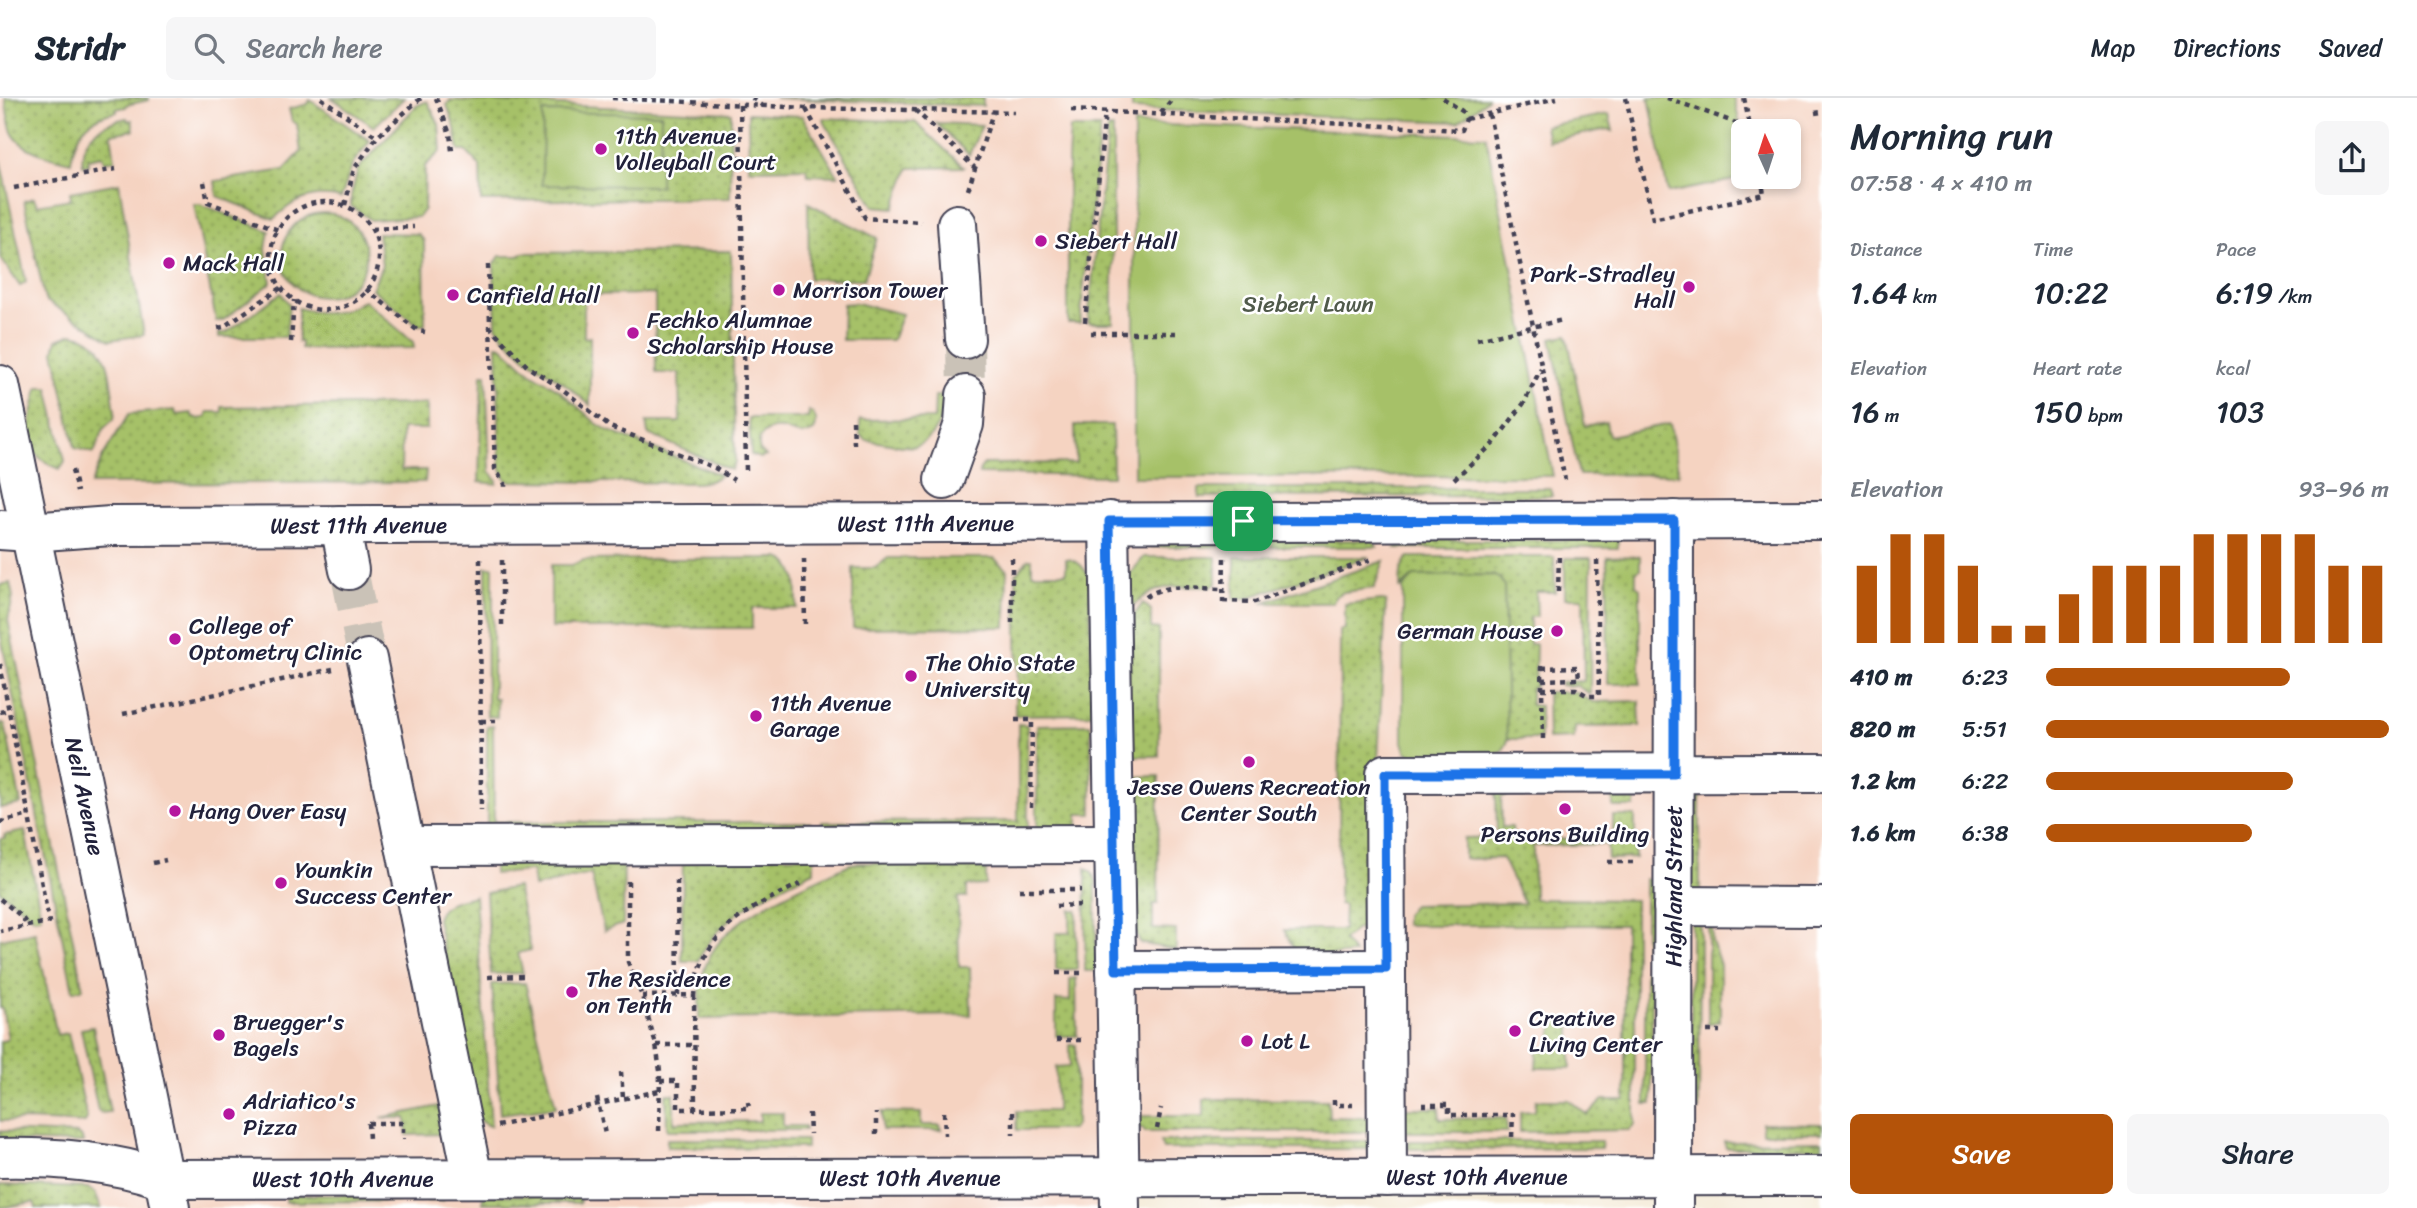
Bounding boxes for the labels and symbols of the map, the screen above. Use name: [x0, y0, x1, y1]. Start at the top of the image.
place label: 11th Avenue Volleyball Court: [615, 116, 776, 183]
north arrow: [1731, 119, 1801, 189]
marker: 11th Avenue Volleyball Court: [593, 141, 609, 157]
place label: Siebert Hall: [1055, 221, 1177, 262]
marker: Siebert Hall: [1033, 233, 1049, 249]
place label: Mack Hall: [183, 243, 284, 284]
place label: Park-Stradley Hall: [1530, 254, 1675, 321]
marker: Mack Hall: [161, 255, 177, 271]
place label: Morrison Tower: [793, 270, 949, 311]
place label: Canfield Hall: [467, 275, 600, 316]
marker: Park-Stradley Hall: [1681, 279, 1697, 295]
marker: Morrison Tower: [771, 282, 787, 298]
park label: Siebert Lawn: [1242, 284, 1374, 325]
marker: Canfield Hall: [445, 287, 461, 303]
place label: Fechko Alumnae Scholarship House: [647, 300, 833, 367]
marker: Fechko Alumnae Scholarship House: [625, 325, 641, 341]
pin: [1213, 491, 1273, 551]
street label: West 11th Avenue: [837, 503, 1014, 544]
street label: West 11th Avenue: [270, 505, 447, 546]
place label: College of Optometry Clinic: [189, 606, 363, 673]
place label: German House: [1397, 611, 1543, 652]
marker: German House: [1549, 623, 1565, 639]
marker: College of Optometry Clinic: [167, 631, 183, 647]
place label: The Ohio State University: [925, 643, 1076, 710]
marker: The Ohio State University: [903, 668, 919, 684]
place label: 11th Avenue Garage: [770, 683, 891, 750]
marker: 11th Avenue Garage: [748, 708, 764, 724]
street label: Neil Avenue: [52, 733, 117, 860]
marker: Jesse Owens Recreation Center South: [1241, 754, 1257, 770]
place label: Jesse Owens Recreation Center South: [1126, 767, 1371, 834]
place label: Hang Over Easy: [189, 791, 347, 832]
marker: Persons Building: [1557, 801, 1573, 817]
marker: Hang Over Easy: [167, 803, 183, 819]
street label: Highland Street: [1653, 805, 1695, 967]
place label: Persons Building: [1481, 814, 1650, 855]
place label: Younkin Success Center: [295, 850, 452, 917]
marker: Younkin Success Center: [273, 875, 289, 891]
place label: The Residence on Tenth: [586, 959, 731, 1026]
marker: The Residence on Tenth: [564, 984, 580, 1000]
place label: Creative Living Center: [1529, 998, 1664, 1065]
place label: Bruegger's Bagels: [233, 1002, 344, 1069]
place label: Lot L: [1261, 1021, 1310, 1062]
marker: Creative Living Center: [1507, 1023, 1523, 1039]
marker: Bruegger's Bagels: [211, 1027, 227, 1043]
marker: Lot L: [1239, 1033, 1255, 1049]
place label: Adriatico's Pizza: [242, 1081, 356, 1148]
marker: Adriatico's Pizza: [221, 1106, 237, 1122]
street label: West 10th Avenue: [1386, 1156, 1568, 1198]
street label: West 10th Avenue: [819, 1157, 1001, 1199]
street label: West 10th Avenue: [252, 1159, 434, 1200]

